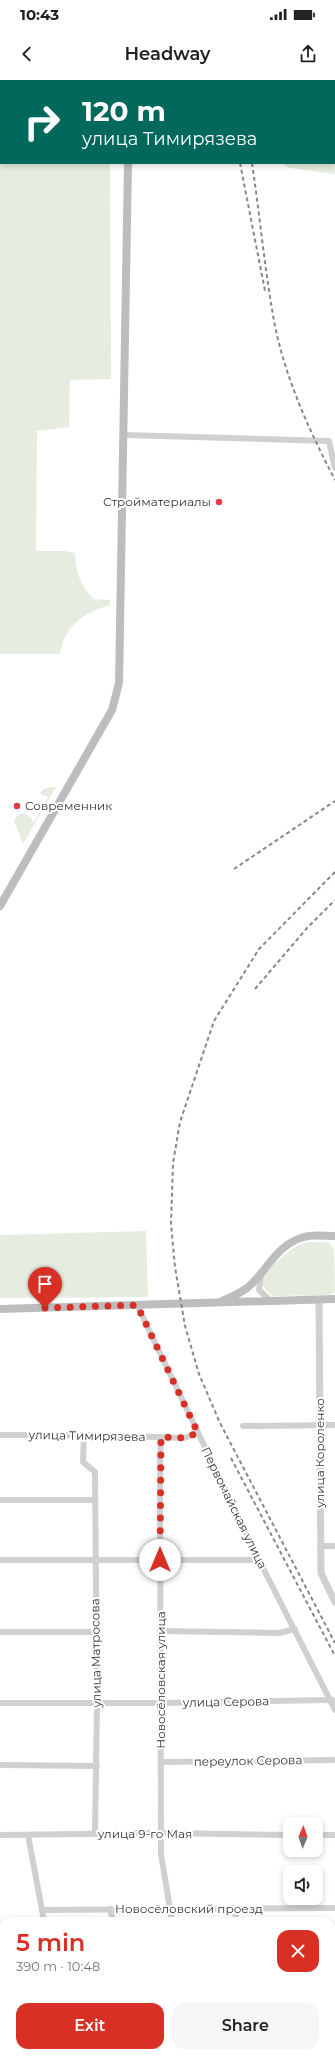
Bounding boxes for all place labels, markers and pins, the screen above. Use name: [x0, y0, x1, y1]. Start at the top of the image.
place label: Стройматериалы: [103, 494, 211, 509]
marker: Стройматериалы: [214, 497, 224, 507]
place label: Современник: [25, 798, 112, 813]
marker: Современник: [12, 801, 22, 811]
pin: [28, 1267, 62, 1308]

